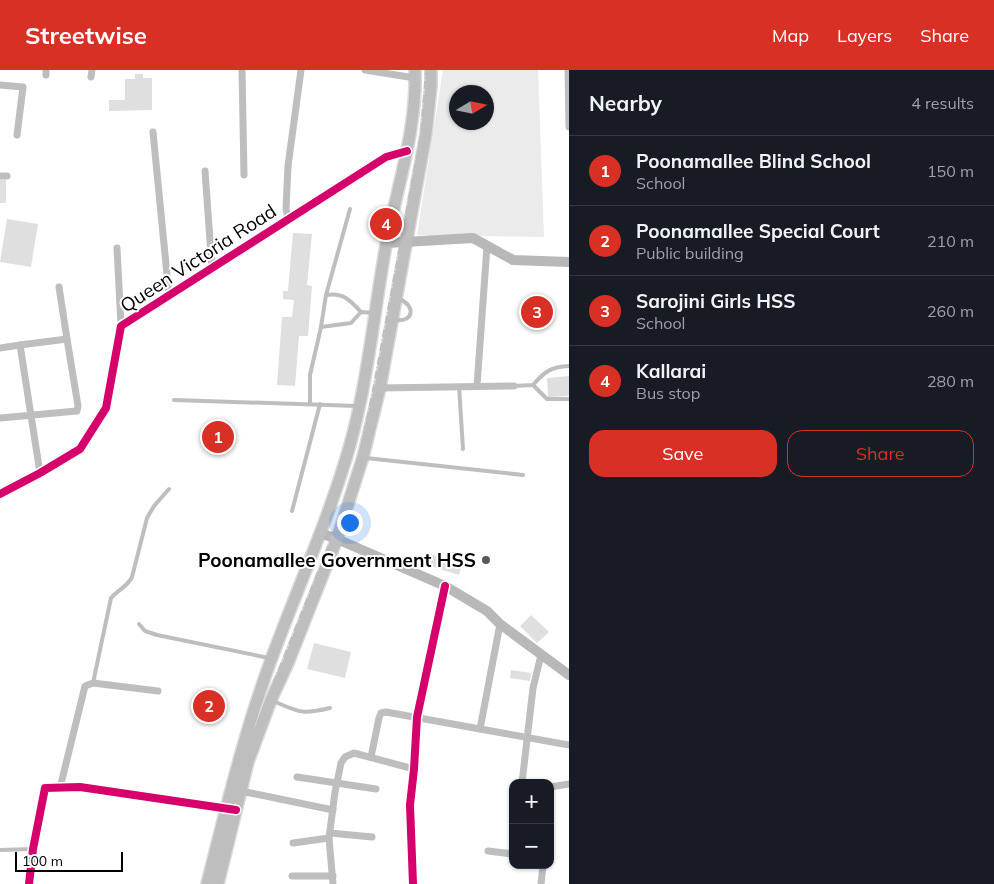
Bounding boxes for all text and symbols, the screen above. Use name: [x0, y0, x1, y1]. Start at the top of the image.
text: Streetwise: [25, 20, 147, 50]
text: Map: [772, 24, 809, 47]
text: Layers: [837, 24, 892, 47]
text: Share: [920, 24, 969, 47]
north arrow: [449, 85, 494, 130]
text: Nearby: [589, 90, 662, 116]
text: 4 results: [911, 93, 974, 113]
text: Poonamallee Blind School: [636, 149, 871, 173]
text: 1: [600, 161, 610, 181]
text: 150 m: [927, 161, 974, 181]
text: School: [636, 173, 685, 193]
street label: Queen Victoria Road: [115, 199, 281, 317]
pin: 4: [370, 205, 402, 243]
text: Poonamallee Special Court: [636, 219, 880, 243]
text: 2: [600, 231, 610, 251]
text: 210 m: [927, 231, 974, 251]
text: Public building: [636, 243, 744, 263]
text: Sarojini Girls HSS: [636, 289, 796, 313]
pin: 3: [521, 293, 553, 331]
text: 3: [600, 301, 610, 321]
text: 260 m: [927, 301, 974, 321]
text: School: [636, 313, 685, 333]
text: Kallarai: [636, 359, 706, 383]
text: 4: [600, 371, 610, 391]
text: 280 m: [927, 371, 974, 391]
text: Bus stop: [636, 383, 700, 403]
pin: 1: [202, 418, 234, 456]
button: Save: [589, 430, 777, 477]
button: Share: [787, 430, 974, 477]
your location: [337, 510, 363, 536]
place label: Poonamallee Government HSS: [198, 548, 476, 572]
marker: Poonamallee Government HSS: [480, 554, 492, 566]
pin: 2: [193, 687, 225, 725]
map controls: [509, 779, 554, 869]
button: +: [509, 779, 554, 824]
button: −: [509, 824, 554, 869]
scale bar: [15, 849, 122, 872]
text: 100 m: [22, 852, 63, 870]

